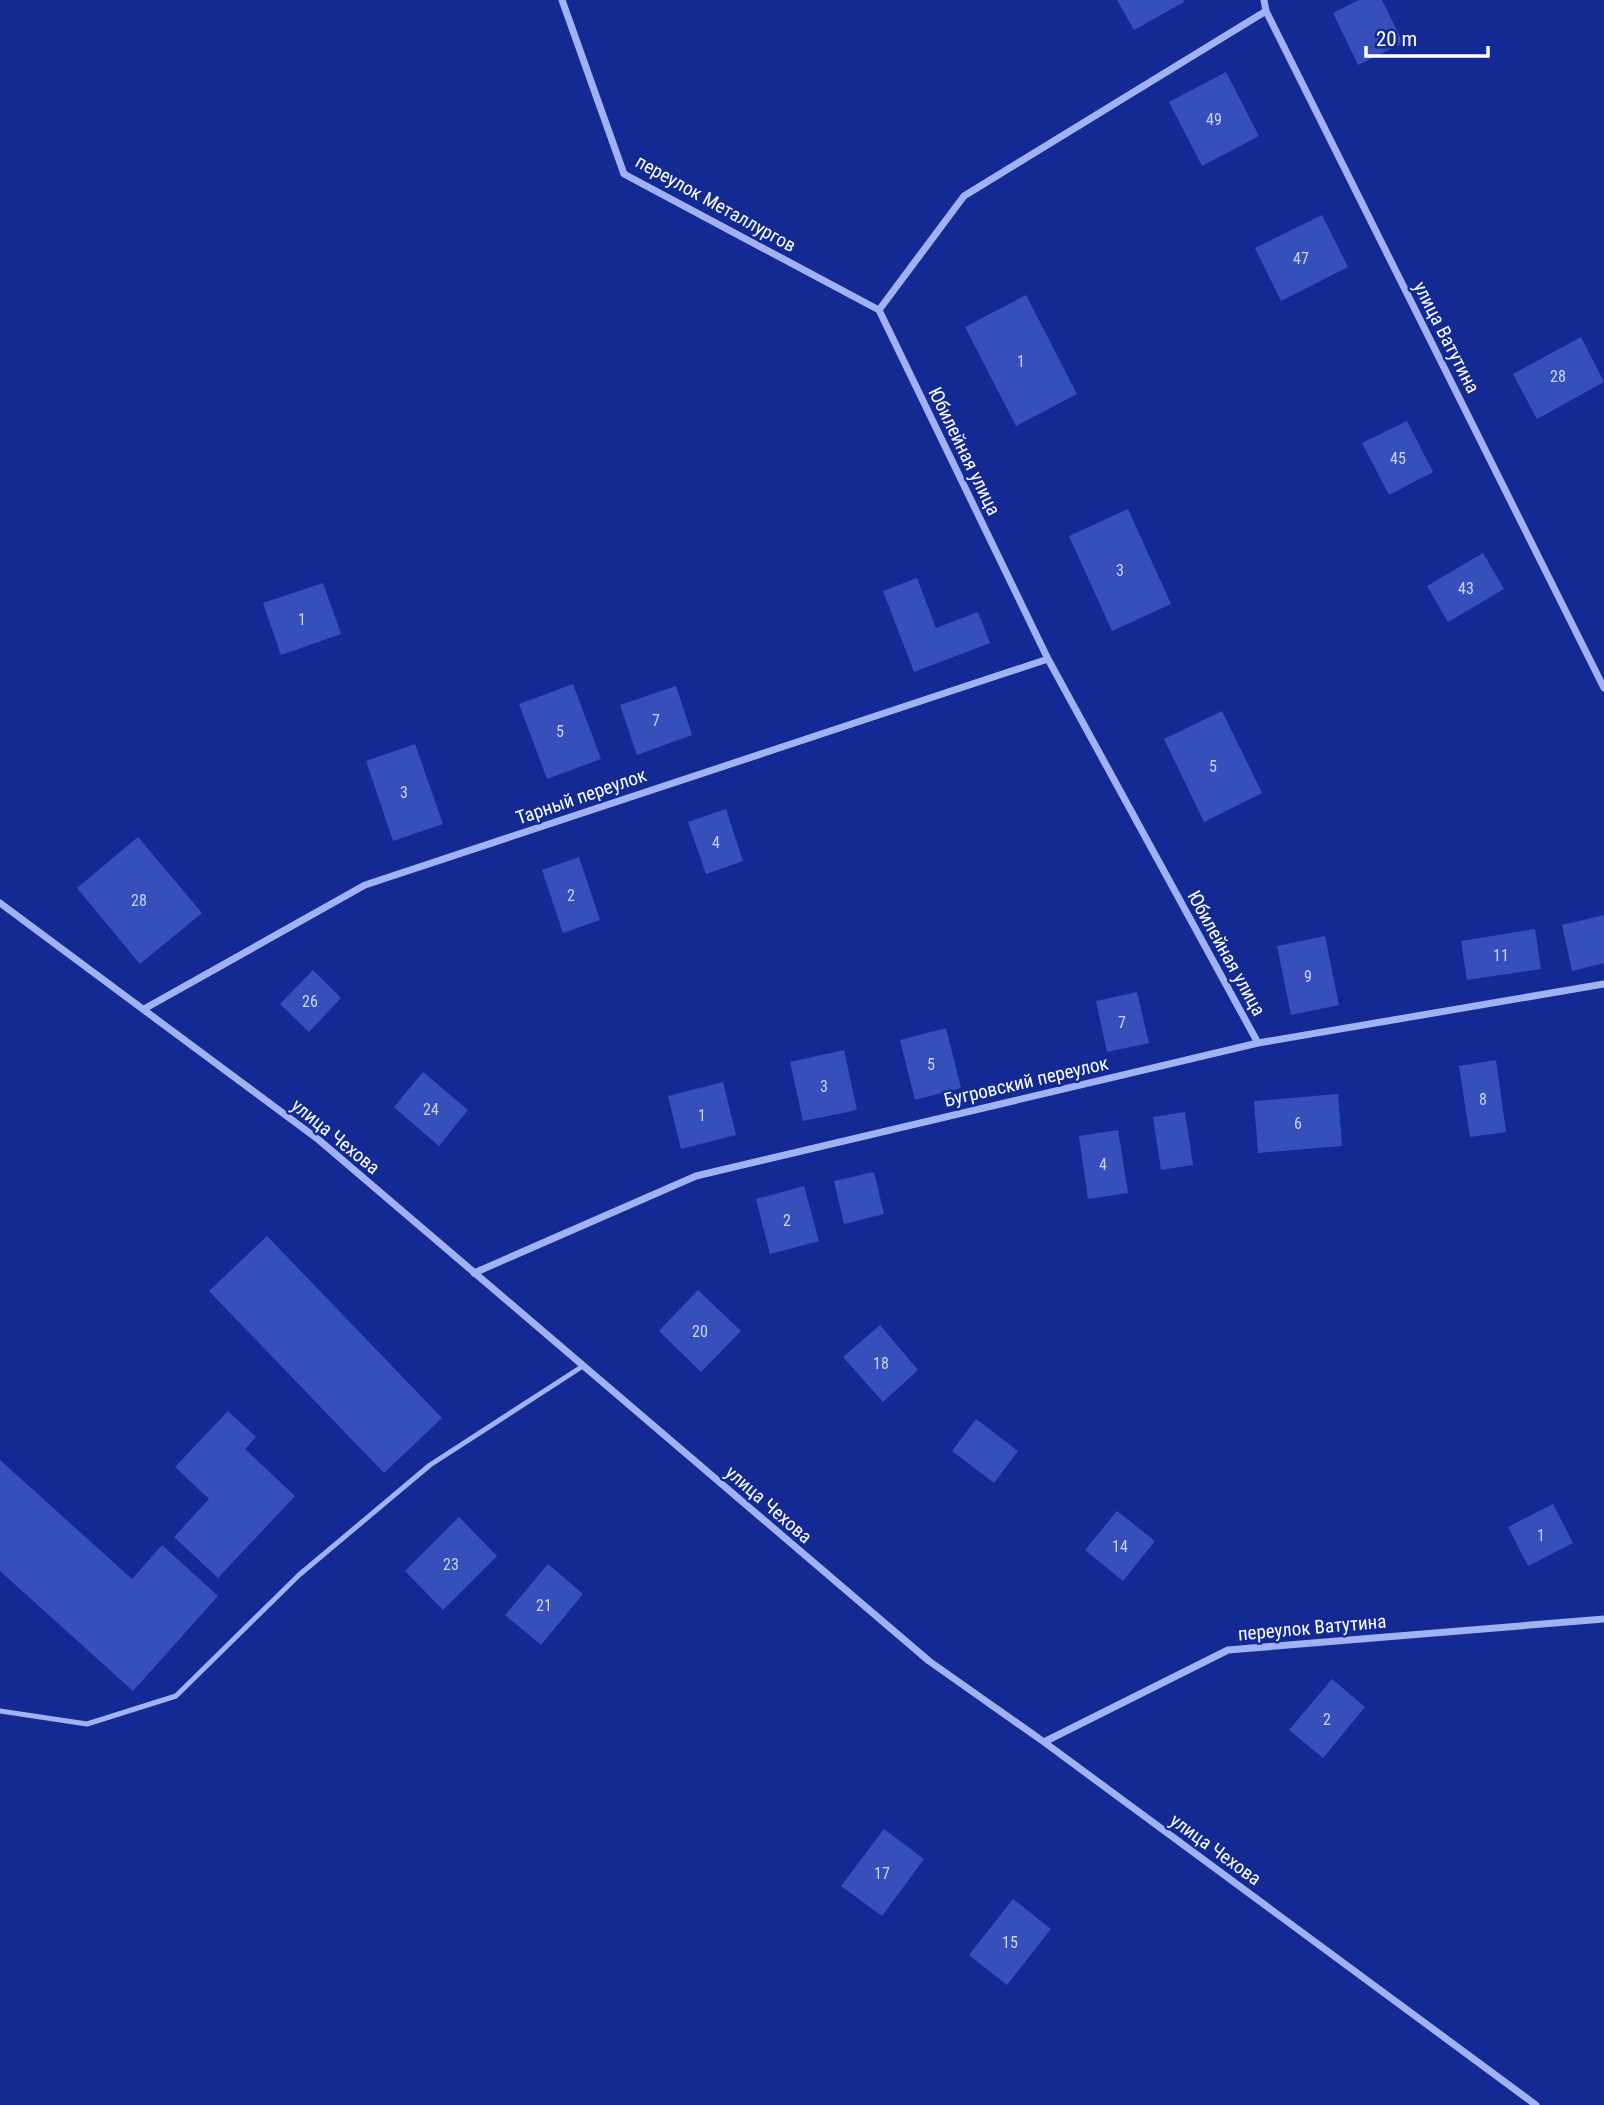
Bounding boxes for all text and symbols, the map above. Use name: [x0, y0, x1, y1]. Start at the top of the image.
scale bar: [1366, 14, 1488, 58]
text: 20 m: [1376, 27, 1417, 51]
house number: 49: [1206, 110, 1222, 129]
street label: переулок Металлургов: [632, 150, 800, 257]
house number: 47: [1293, 249, 1309, 268]
street label: улица Ватутина: [1409, 278, 1485, 397]
house number: 1: [1017, 352, 1025, 371]
house number: 28: [1550, 367, 1566, 386]
street label: Юбилейная улица: [924, 383, 1006, 519]
house number: 45: [1390, 449, 1406, 468]
house number: 3: [1116, 561, 1124, 580]
house number: 43: [1458, 579, 1474, 598]
house number: 1: [298, 610, 306, 629]
house number: 7: [652, 711, 660, 730]
house number: 5: [556, 722, 564, 741]
house number: 5: [1209, 757, 1217, 776]
street label: Тарный переулок: [513, 763, 649, 830]
house number: 3: [400, 783, 408, 802]
house number: 4: [712, 833, 720, 852]
house number: 2: [567, 886, 575, 905]
street label: Юбилейная улица: [1183, 887, 1271, 1020]
house number: 28: [131, 891, 147, 910]
house number: 11: [1493, 946, 1509, 965]
house number: 9: [1304, 967, 1312, 986]
house number: 26: [302, 992, 318, 1011]
house number: 7: [1118, 1013, 1126, 1032]
street label: Бугровский переулок: [942, 1051, 1111, 1112]
house number: 5: [927, 1055, 935, 1074]
house number: 3: [820, 1077, 828, 1096]
house number: 8: [1479, 1090, 1487, 1109]
street label: улица Чехова: [287, 1094, 385, 1179]
house number: 24: [423, 1100, 439, 1119]
house number: 1: [698, 1106, 706, 1125]
house number: 6: [1294, 1114, 1302, 1133]
house number: 4: [1099, 1155, 1107, 1174]
house number: 2: [783, 1211, 791, 1230]
house number: 20: [692, 1322, 708, 1341]
house number: 18: [873, 1354, 889, 1373]
street label: улица Чехова: [721, 1461, 817, 1548]
house number: 1: [1537, 1526, 1545, 1545]
house number: 14: [1112, 1537, 1128, 1556]
house number: 23: [443, 1555, 459, 1574]
house number: 21: [536, 1596, 552, 1615]
street label: переулок Ватутина: [1237, 1610, 1387, 1645]
house number: 2: [1323, 1710, 1331, 1729]
street label: улица Чехова: [1166, 1809, 1266, 1890]
house number: 17: [874, 1864, 890, 1883]
house number: 15: [1002, 1933, 1018, 1952]

